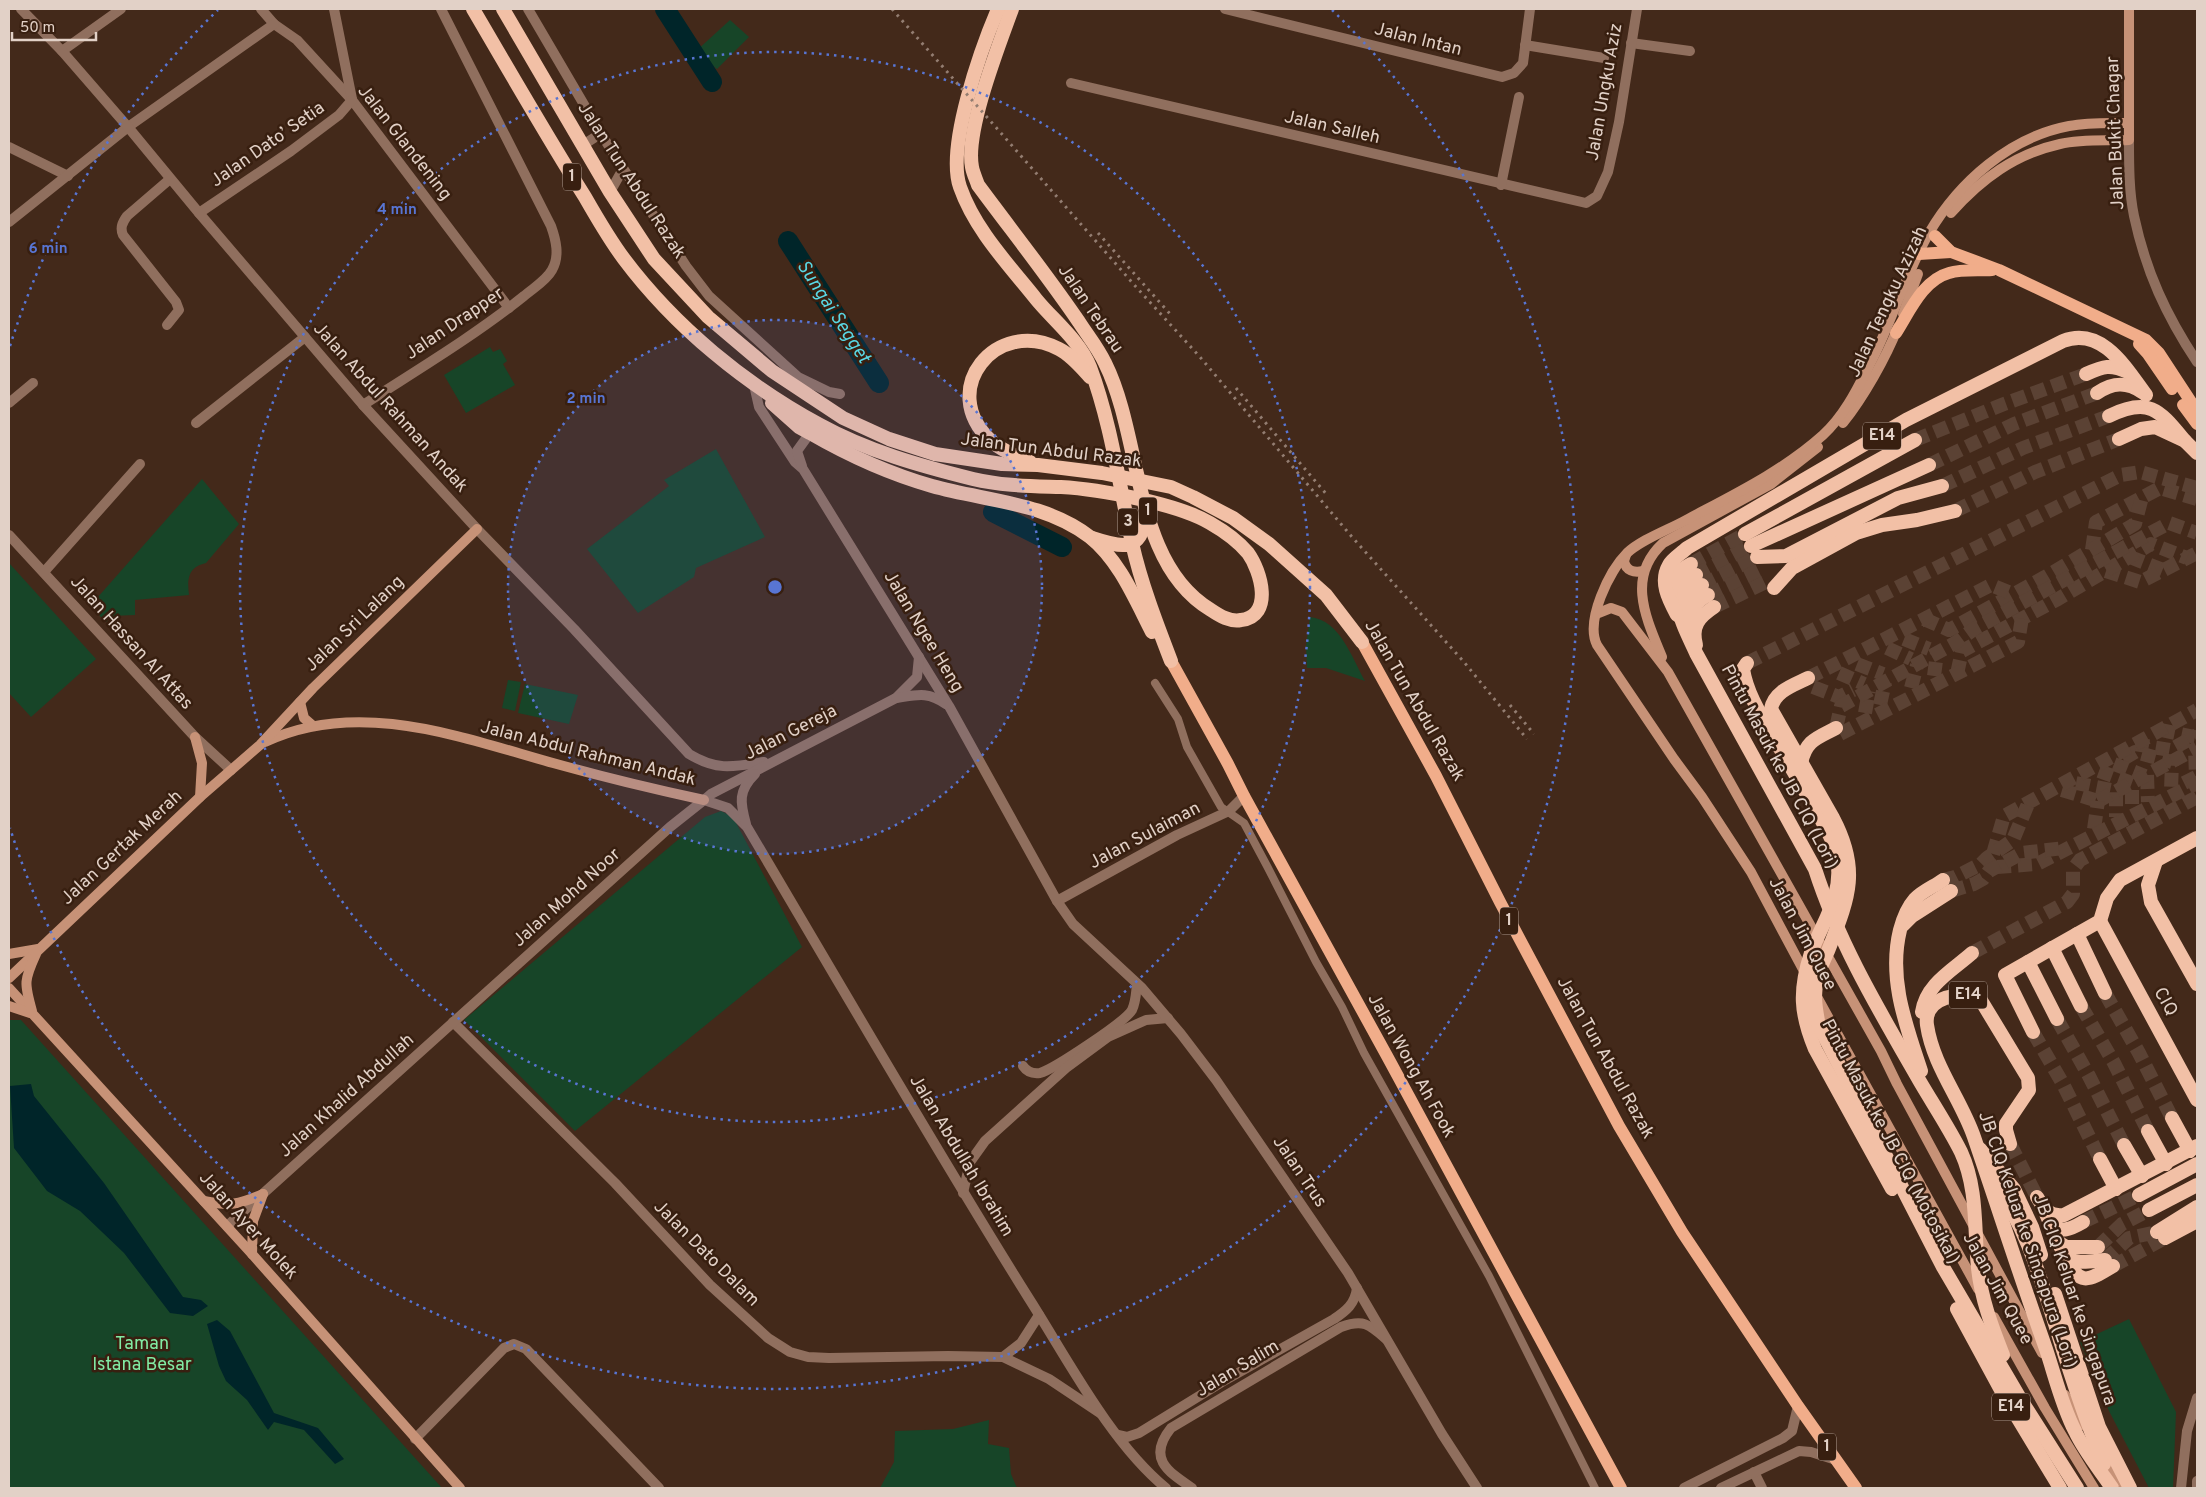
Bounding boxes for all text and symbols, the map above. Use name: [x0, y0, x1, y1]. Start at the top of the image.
scale bar: [12, 10, 96, 42]
street label: Jalan Intan: [1372, 18, 1464, 62]
text: 50 m: [20, 19, 55, 38]
street label: Jalan Ungku Aziz: [1582, 22, 1628, 162]
street label: Jalan Bukit Chagar: [2102, 56, 2130, 210]
street label: Jalan Glandening: [352, 81, 456, 205]
street label: Jalan Dato’ Setia: [206, 97, 330, 193]
street label: Jalan Tun Abdul Razak: [572, 98, 690, 264]
street label: Jalan Salleh: [1282, 106, 1382, 150]
road number: 1: [563, 163, 581, 190]
text: 4 min: [377, 201, 417, 220]
street label: Jalan Tengku Azizah: [1843, 223, 1933, 381]
text: 6 min: [28, 240, 68, 259]
water label: Sungai Segget: [791, 256, 876, 369]
street label: Jalan Tebrau: [1052, 260, 1128, 358]
street label: Jalan Drapper: [401, 283, 509, 365]
street label: Jalan Abdul Rahman Andak: [307, 318, 473, 498]
text: 2 min: [566, 390, 606, 409]
road number: E14: [1863, 422, 1901, 450]
street label: Jalan Tun Abdul Razak: [959, 428, 1143, 474]
road number: 1: [1139, 498, 1157, 524]
road number: 3: [1118, 508, 1138, 536]
street label: Jalan Ngee Heng: [878, 567, 968, 697]
street label: Jalan Hassan Al Attas: [65, 571, 197, 715]
street label: Jalan Sri Lalang: [301, 571, 409, 677]
centre of rings: [766, 578, 784, 596]
street label: Jalan Tun Abdul Razak: [1358, 616, 1470, 786]
street label: Pintu Masuk ke JB CIQ (Lori): [1715, 661, 1843, 873]
street label: Jalan Gereja: [741, 700, 841, 766]
street label: Jalan Abdul Rahman Andak: [478, 716, 698, 792]
street label: Jalan Gertak Merah: [56, 786, 188, 910]
street label: Jalan Sulaiman: [1085, 797, 1205, 875]
street label: Jalan Mohd Noor: [508, 843, 626, 953]
street label: Jalan Jim Quee: [1763, 873, 1841, 995]
road number: 1: [1500, 908, 1518, 934]
street label: Jalan Tun Abdul Razak: [1551, 973, 1659, 1143]
road number: E14: [1949, 982, 1987, 1008]
street label: CIQ: [2148, 983, 2182, 1021]
street label: Jalan Wong Ah Fook: [1362, 990, 1460, 1142]
street label: Pintu Masuk ke JB CIQ (Motosikal): [1815, 1015, 1965, 1269]
street label: Jalan Khalid Abdullah: [274, 1029, 420, 1163]
street label: Jalan Abdullah Ibrahim: [904, 1071, 1018, 1241]
street label: JB CIQ Keluar ke Singapura (Lori): [1973, 1109, 2081, 1371]
street label: Jalan Trus: [1267, 1132, 1331, 1212]
street label: Jalan Ayer Molek: [193, 1167, 303, 1285]
street label: JB CIQ Keluar ke Singapura: [2028, 1192, 2120, 1408]
street label: Jalan Dato Dalam: [648, 1196, 764, 1312]
street label: Jalan Jim Quee: [1957, 1229, 2037, 1349]
park label: Taman Istana Besar: [92, 1333, 192, 1377]
street label: Jalan Salim: [1192, 1335, 1284, 1403]
road number: E14: [1992, 1394, 2030, 1420]
road number: 1: [1818, 1434, 1836, 1460]

